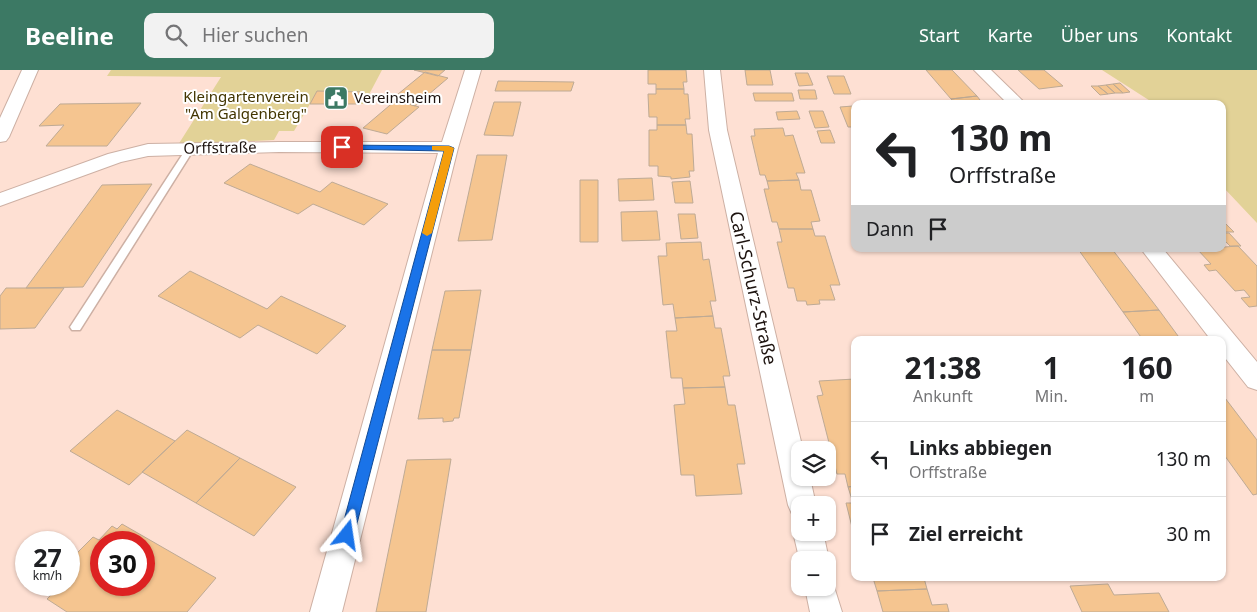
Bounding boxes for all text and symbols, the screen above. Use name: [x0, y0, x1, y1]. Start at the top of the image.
search box: [144, 13, 494, 58]
text: Beeline: [25, 19, 114, 52]
icon: search: [162, 21, 190, 49]
text: Hier suchen: [202, 22, 309, 48]
text: Start: [919, 23, 959, 47]
text: Karte: [987, 23, 1033, 47]
text: Über uns: [1061, 23, 1138, 47]
text: Kontakt: [1166, 23, 1232, 47]
public building icon: Vereinsheim: [323, 85, 349, 111]
park label: Kleingartenverein "Am Galgenberg": [183, 86, 309, 123]
place label: Vereinsheim: [354, 87, 441, 107]
text: 130 m: [949, 114, 1052, 161]
icon: left: [866, 120, 931, 185]
pin: [321, 126, 363, 168]
icon: arrive: [328, 133, 356, 161]
street label: Orffstraße: [183, 136, 257, 158]
text: Orffstraße: [949, 159, 1056, 189]
street label: Carl-Schurz-Straße: [725, 209, 783, 367]
icon: arrive: [924, 215, 952, 243]
text: Dann: [866, 216, 914, 242]
text: 21:38: [904, 347, 981, 388]
text: 1: [1043, 347, 1060, 388]
text: 160: [1121, 347, 1173, 388]
text: Ankunft: [913, 385, 973, 407]
text: Min.: [1035, 385, 1068, 407]
text: m: [1139, 385, 1154, 407]
text: Links abbiegen: [909, 435, 1052, 461]
map controls: [791, 441, 836, 596]
button: layers: [791, 441, 836, 486]
icon: left: [866, 445, 894, 473]
text: 130 m: [1156, 446, 1211, 472]
text: Orffstraße: [909, 461, 987, 483]
button: +: [791, 496, 836, 541]
position arrow: [320, 508, 372, 560]
icon: arrive: [866, 520, 894, 548]
text: Ziel erreicht: [909, 521, 1023, 547]
text: 30 m: [1167, 521, 1211, 547]
speed limit sign: 30: [90, 531, 155, 596]
text: 27: [33, 540, 62, 574]
button: −: [791, 551, 836, 596]
text: km/h: [33, 567, 62, 584]

